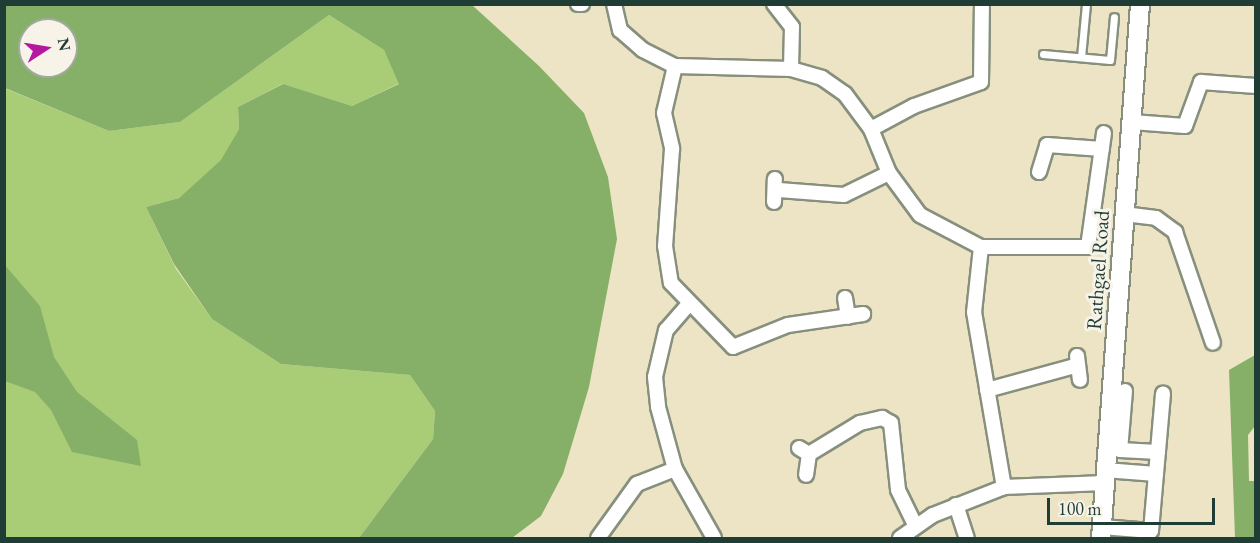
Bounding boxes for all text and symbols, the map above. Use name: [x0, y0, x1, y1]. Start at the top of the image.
north arrow: [18, 18, 78, 78]
text: N: [53, 36, 76, 53]
street label: Rathgael Road: [1081, 209, 1115, 331]
scale bar: [1050, 486, 1218, 524]
text: 100 m: [1058, 497, 1102, 520]

